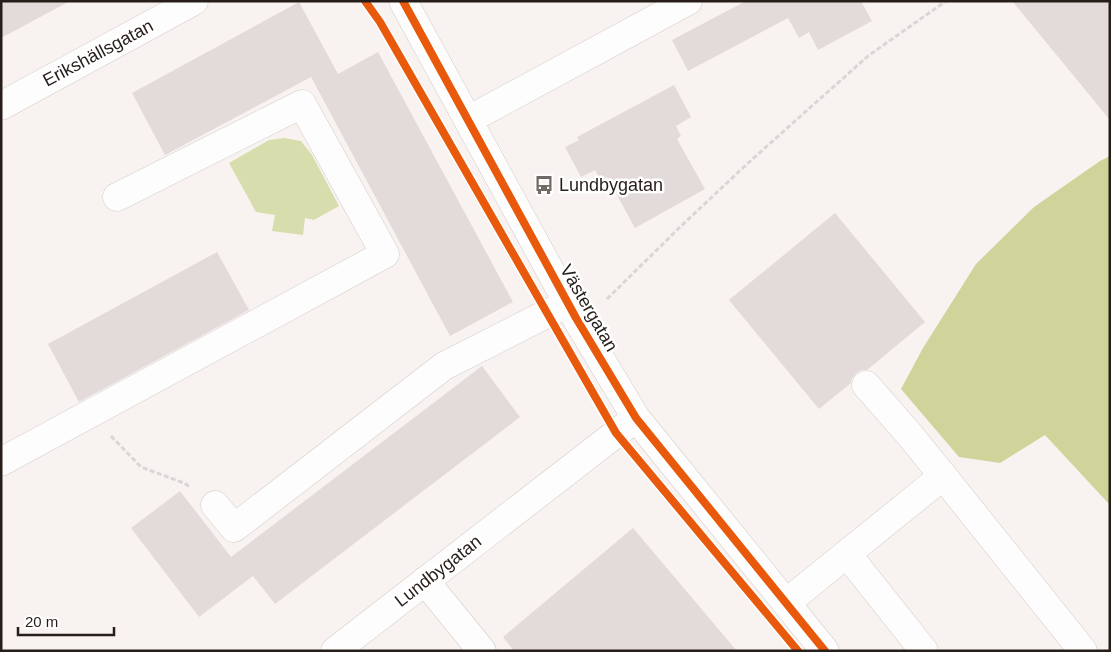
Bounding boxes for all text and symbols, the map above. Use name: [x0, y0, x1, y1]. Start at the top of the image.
street label: Erikshällsgatan: [39, 16, 157, 90]
bus stop icon: Lundbygatan: [533, 174, 555, 196]
place label: Lundbygatan: [559, 175, 663, 195]
street label: Västergatan: [556, 261, 622, 355]
street label: Lundbygatan: [391, 531, 485, 611]
scale bar: [18, 604, 114, 636]
text: 20 m: [25, 613, 58, 630]

